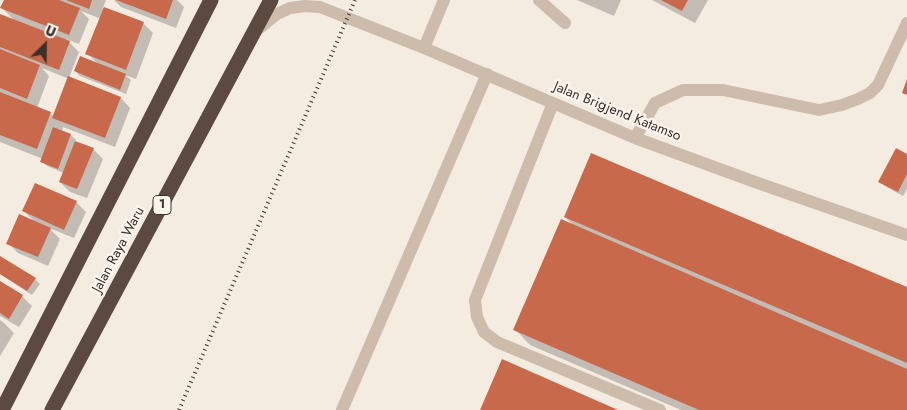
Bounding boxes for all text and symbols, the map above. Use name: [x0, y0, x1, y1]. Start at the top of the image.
north arrow: [20, 20, 70, 70]
text: U: [42, 20, 59, 42]
street label: Jalan Brigjend Katamso: [551, 79, 683, 145]
road number: 1: [153, 196, 171, 214]
street label: Jalan Raya Waru: [89, 204, 149, 296]

